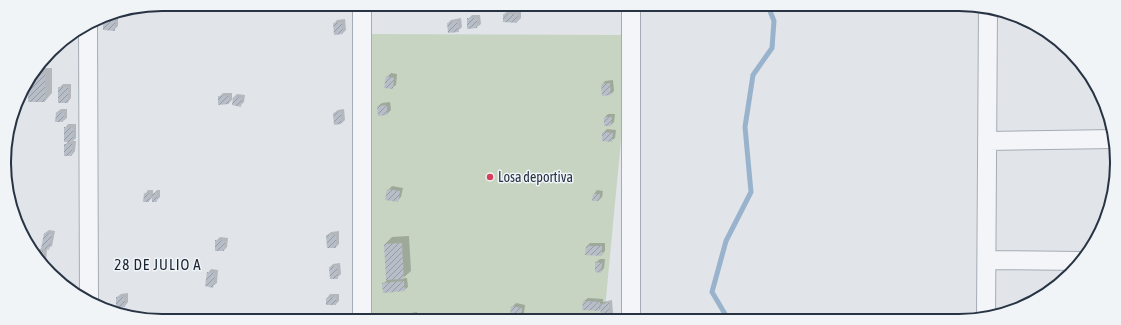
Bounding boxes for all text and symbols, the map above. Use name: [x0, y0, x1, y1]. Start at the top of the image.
place label: Losa deportiva: [498, 169, 573, 185]
marker: Losa deportiva: [485, 172, 495, 182]
district label: 28 DE JULIO A: [114, 256, 202, 273]

